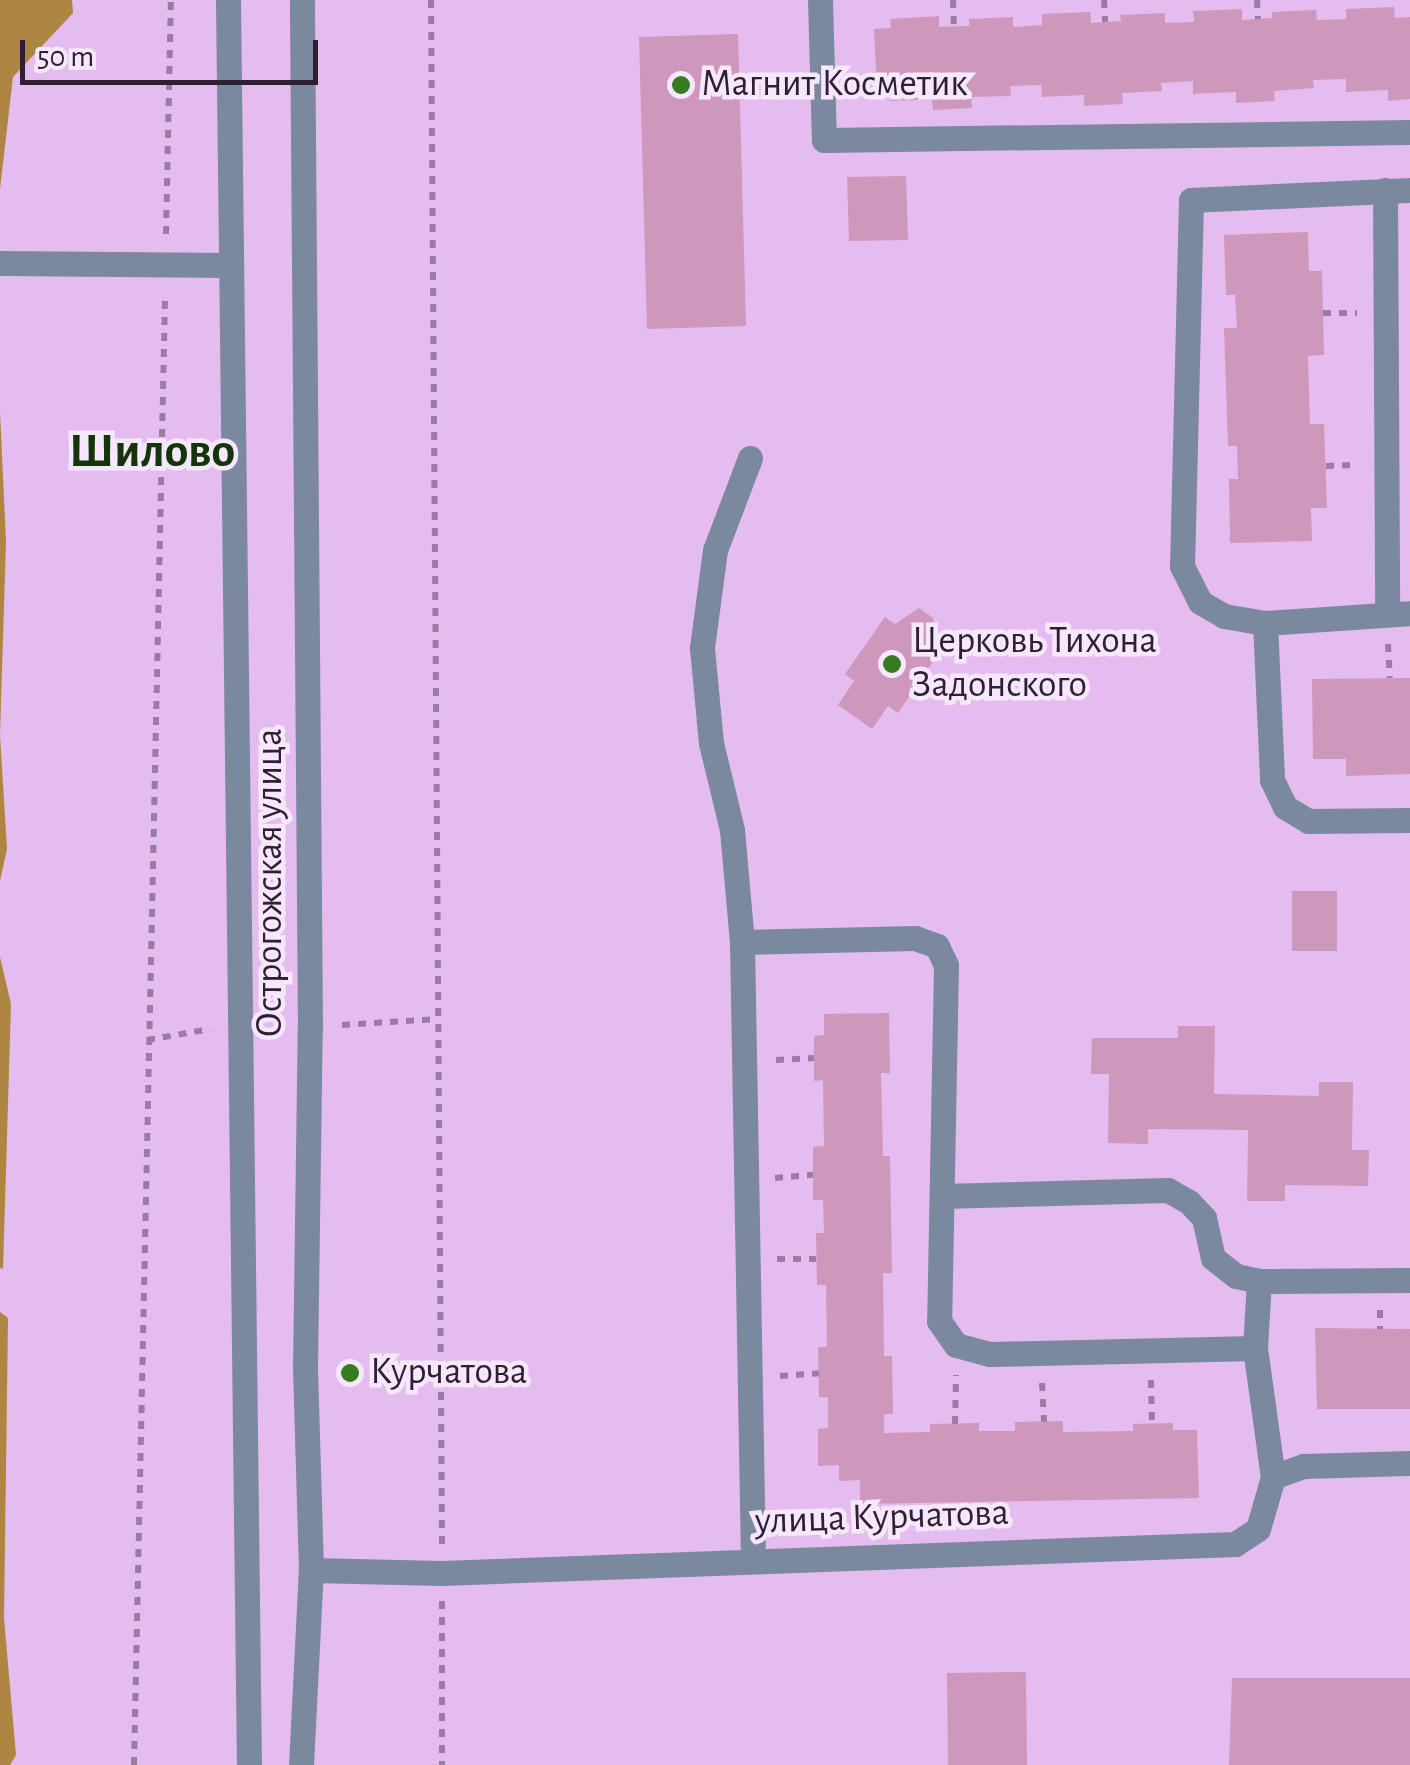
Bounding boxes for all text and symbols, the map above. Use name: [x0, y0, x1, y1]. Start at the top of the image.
scale bar: [25, 20, 322, 82]
text: 50 m: [37, 42, 94, 72]
place label: Магнит Косметик: [701, 62, 968, 108]
marker: Магнит Косметик: [670, 74, 692, 96]
district label: Шилово: [69, 424, 235, 482]
place label: Церковь Тихона Задонского: [912, 619, 1157, 708]
marker: Церковь Тихона Задонского: [881, 653, 903, 675]
street label: Острогожская улица: [248, 728, 294, 1038]
place label: Курчатова: [370, 1350, 527, 1396]
marker: Курчатова: [339, 1362, 361, 1384]
street label: улица Курчатова: [754, 1491, 1010, 1545]

